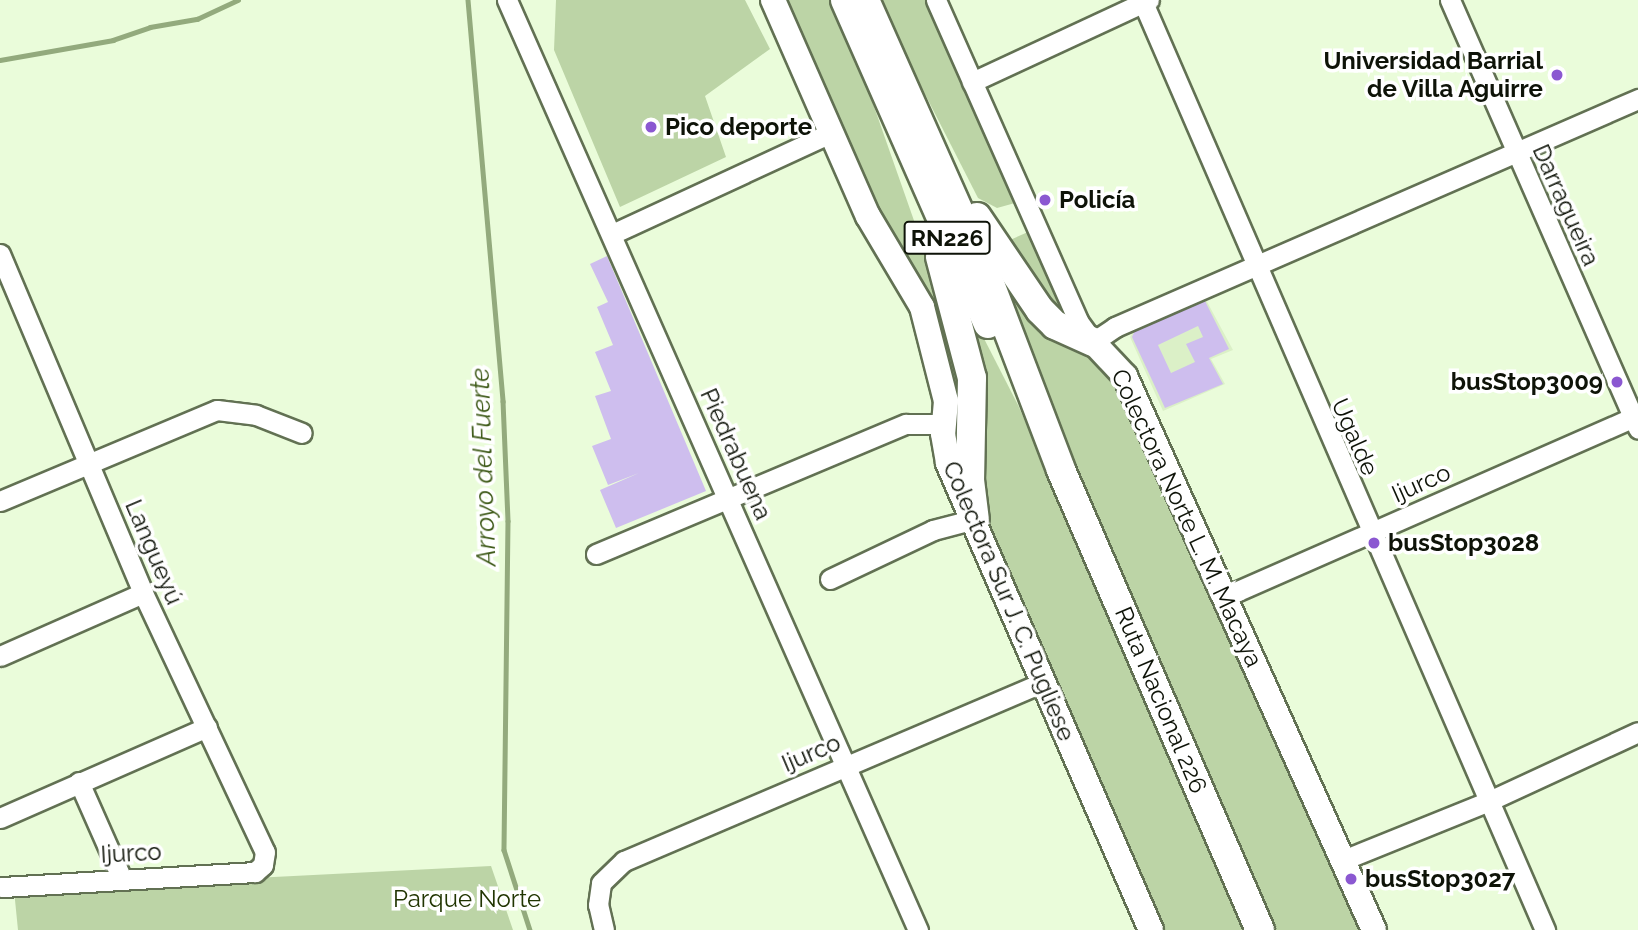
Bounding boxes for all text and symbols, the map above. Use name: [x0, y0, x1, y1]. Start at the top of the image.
place label: Universidad Barrial de Villa Aguirre: [1324, 47, 1543, 103]
marker: Universidad Barrial de Villa Aguirre: [1549, 67, 1565, 83]
place label: Pico deporte: [665, 113, 812, 141]
marker: Pico deporte: [643, 119, 659, 135]
street label: Darragueira: [1526, 140, 1606, 270]
place label: Policía: [1059, 186, 1135, 214]
marker: Policía: [1037, 192, 1053, 208]
road number: RN226: [903, 218, 991, 258]
street label: Colectora Norte L. M. Macaya: [1105, 365, 1269, 671]
water label: Arroyo del Fuerte: [465, 367, 503, 567]
place label: busStop3009: [1451, 368, 1603, 396]
marker: busStop3009: [1609, 374, 1625, 390]
street label: Piedrabuena: [694, 384, 778, 524]
street label: Ugalde: [1325, 394, 1385, 480]
street label: Colectora Sur J. C. Pugliese: [937, 456, 1081, 746]
street label: Ijurco: [1387, 457, 1455, 509]
street label: Langueyú: [119, 495, 189, 609]
place label: busStop3028: [1388, 529, 1539, 557]
marker: busStop3028: [1366, 535, 1382, 551]
street label: Ruta Nacional 226: [1109, 602, 1213, 798]
street label: Ijurco: [777, 728, 845, 778]
street label: Ijurco: [100, 837, 162, 869]
place label: busStop3027: [1365, 865, 1515, 893]
marker: busStop3027: [1343, 871, 1359, 887]
park label: Parque Norte: [393, 885, 541, 913]

